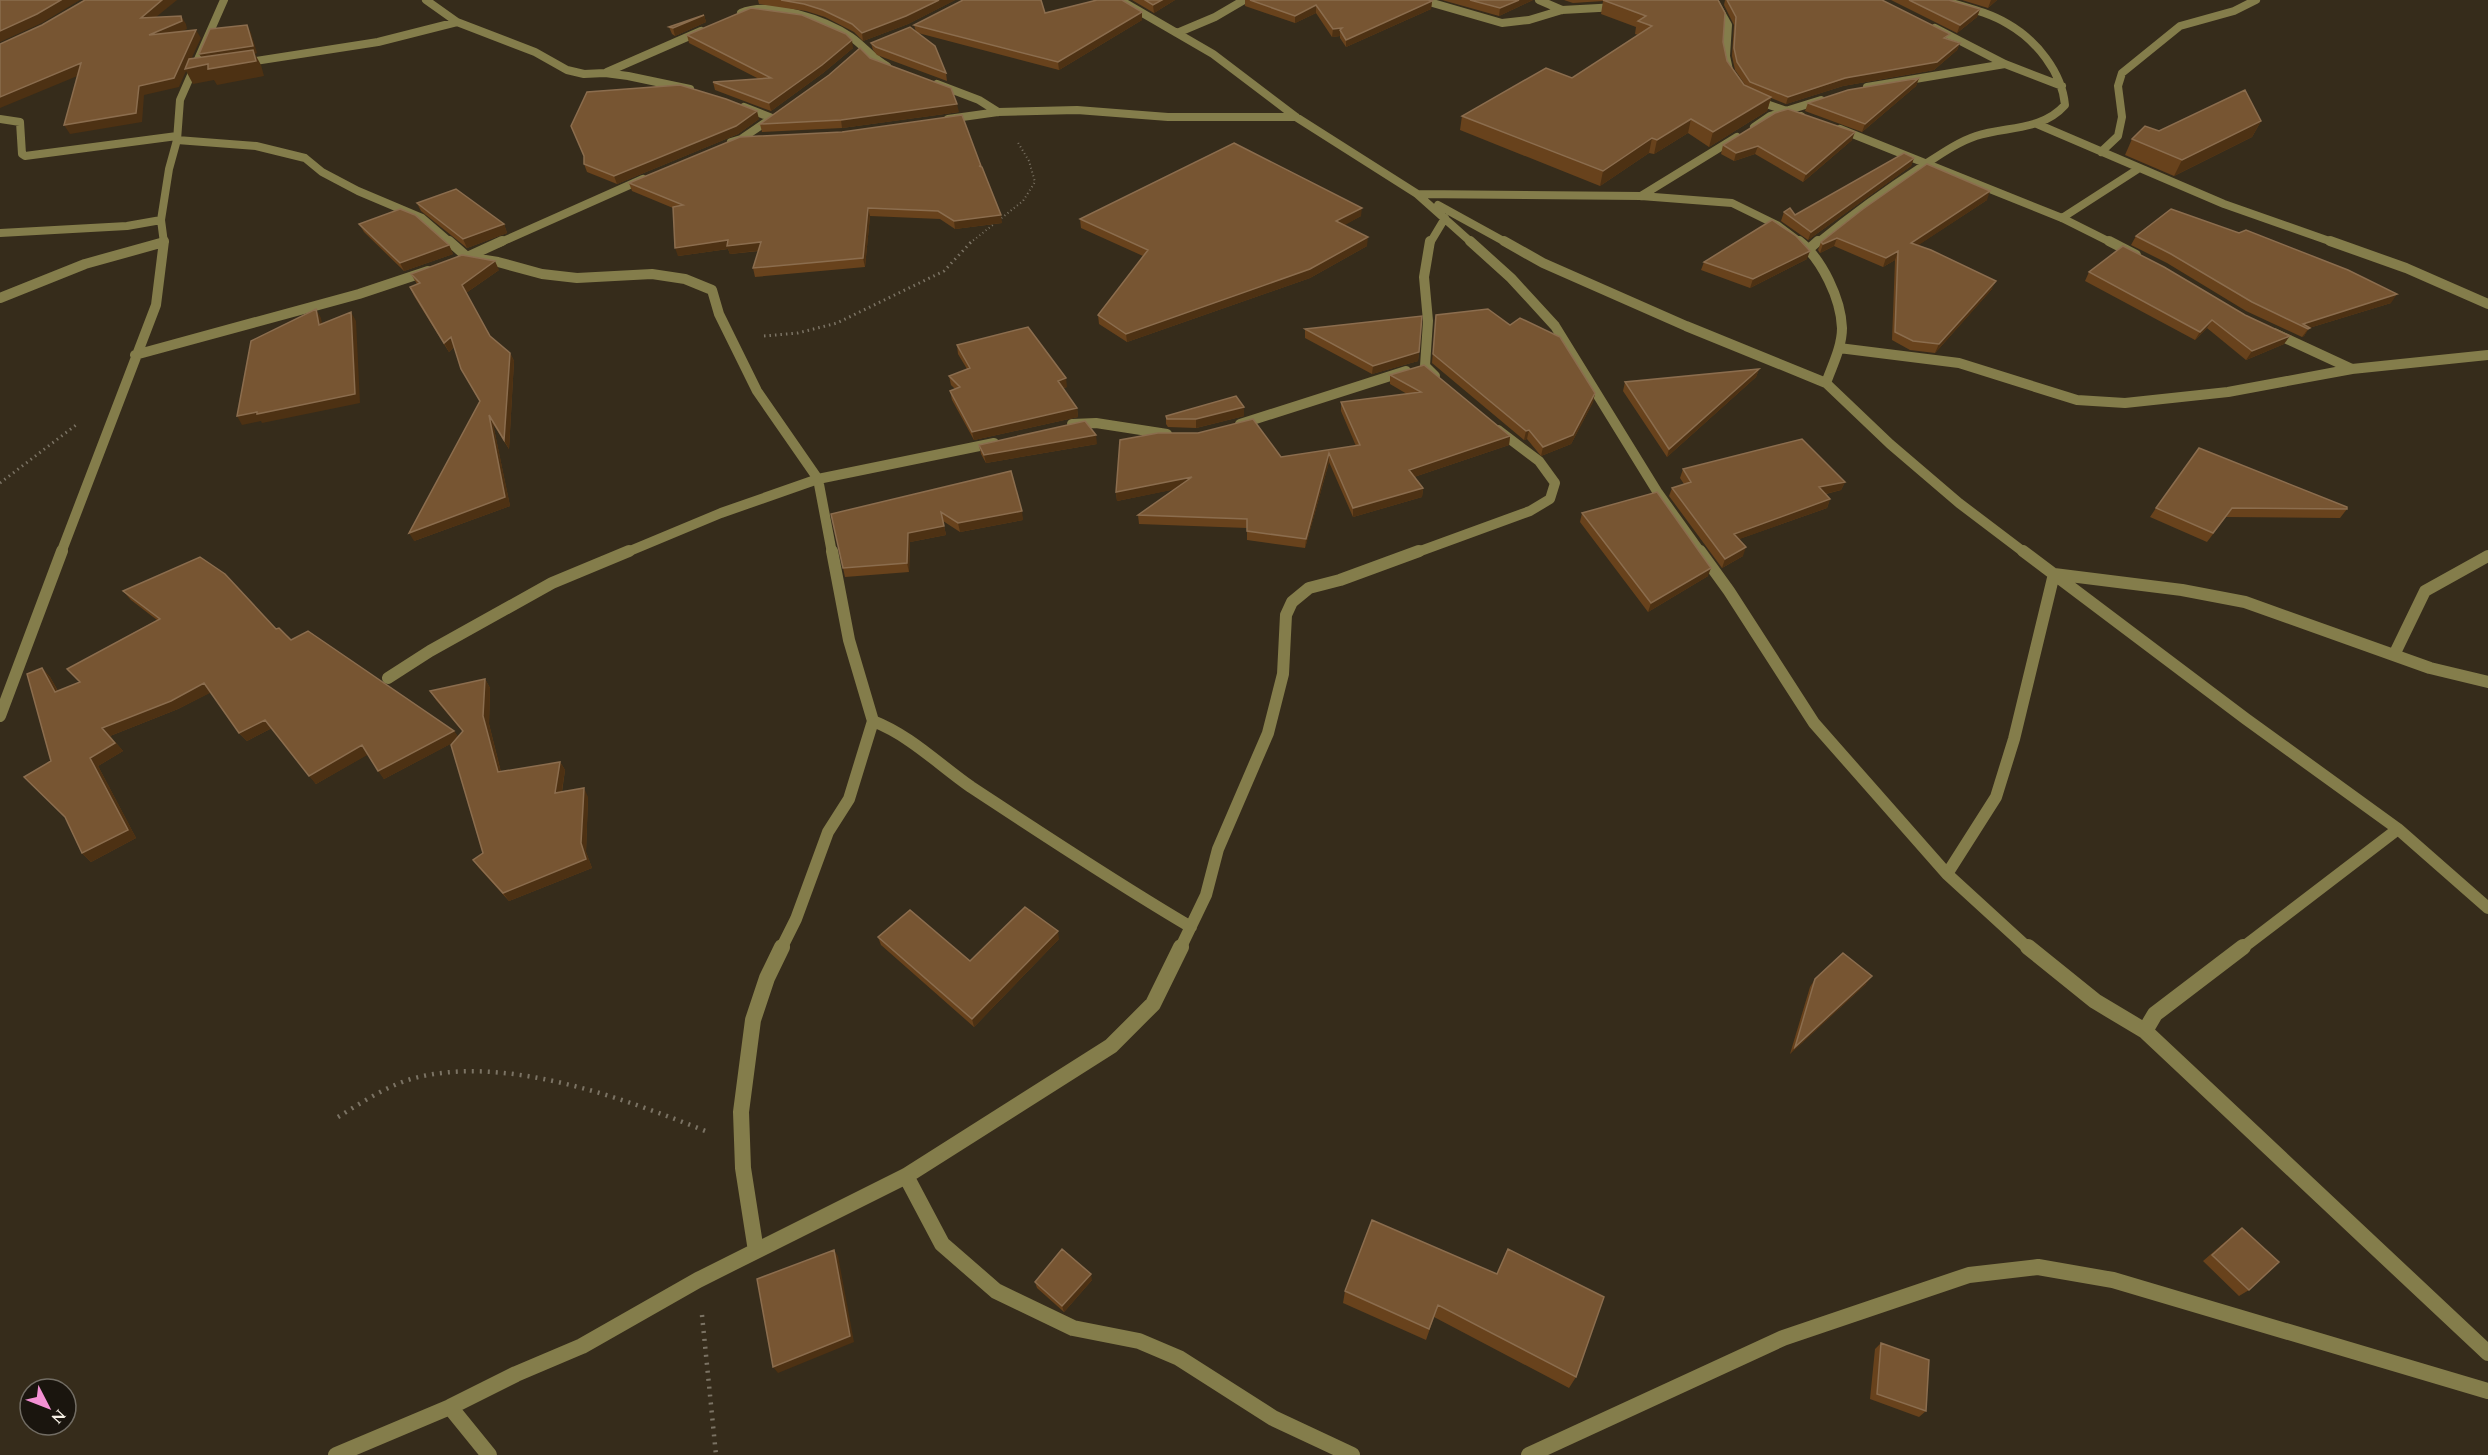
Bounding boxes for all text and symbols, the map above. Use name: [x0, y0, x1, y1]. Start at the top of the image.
north arrow: [18, 1377, 78, 1437]
text: N: [45, 1403, 72, 1429]

